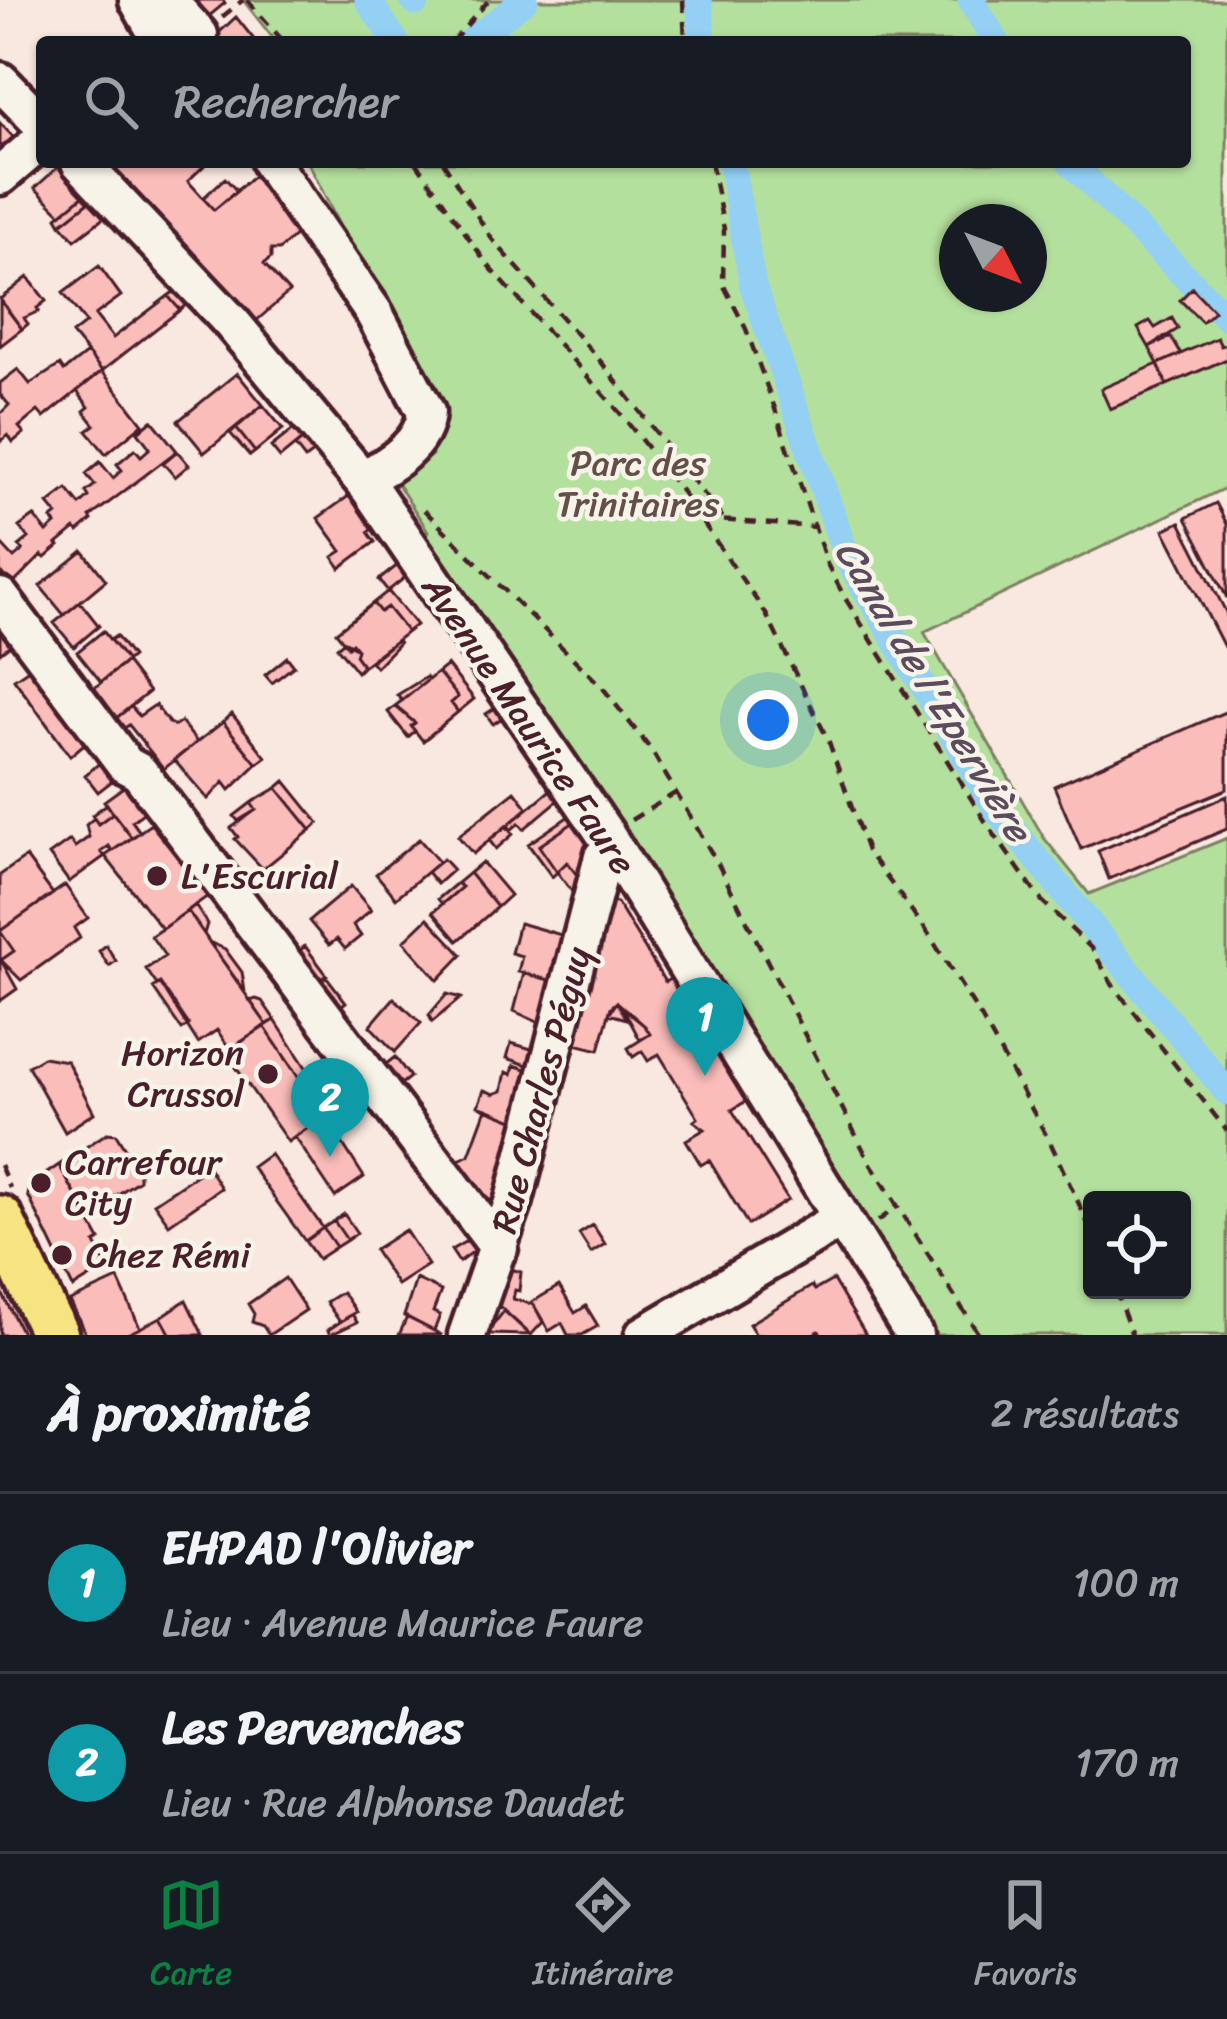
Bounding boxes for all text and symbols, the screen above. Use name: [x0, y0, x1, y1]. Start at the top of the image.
search box: [36, 36, 1191, 168]
text: Rechercher: [174, 62, 398, 142]
icon: search: [78, 69, 144, 135]
north arrow: [939, 204, 1047, 312]
park label: Parc des Trinitaires: [556, 431, 720, 536]
water label: Canal de l'Epervière: [816, 525, 1054, 858]
street label: Avenue Maurice Faure: [404, 560, 654, 889]
your location: [738, 690, 798, 750]
place label: L'Escurial: [181, 844, 339, 908]
marker: L'Escurial: [144, 863, 170, 889]
street label: Rue Charles Péguy: [472, 939, 610, 1240]
pin: 1: [666, 977, 744, 1076]
place label: Horizon Crussol: [121, 1021, 245, 1126]
pin: 2: [291, 1058, 369, 1157]
marker: Horizon Crussol: [255, 1061, 281, 1087]
place label: Carrefour City: [65, 1130, 223, 1235]
marker: Carrefour City: [28, 1170, 54, 1196]
map controls: [1083, 1191, 1191, 1299]
button: locate: [1083, 1191, 1191, 1299]
place label: Chez Rémi: [86, 1223, 251, 1287]
marker: Chez Rémi: [49, 1242, 75, 1268]
text: À proximité: [48, 1368, 310, 1458]
text: 2 résultats: [991, 1379, 1179, 1448]
text: EHPAD l'Olivier: [162, 1508, 471, 1588]
text: 1: [79, 1548, 95, 1617]
text: 100 m: [1073, 1548, 1179, 1617]
text: Lieu · Avenue Maurice Faure: [162, 1588, 644, 1657]
text: Les Pervenches: [162, 1688, 463, 1768]
text: 2: [76, 1728, 98, 1797]
text: 170 m: [1075, 1728, 1179, 1797]
text: Lieu · Rue Alphonse Daudet: [162, 1768, 625, 1837]
tab: Carte: [150, 1872, 232, 2002]
tab: Itinéraire: [533, 1872, 674, 2002]
tab: Favoris: [974, 1872, 1077, 2002]

